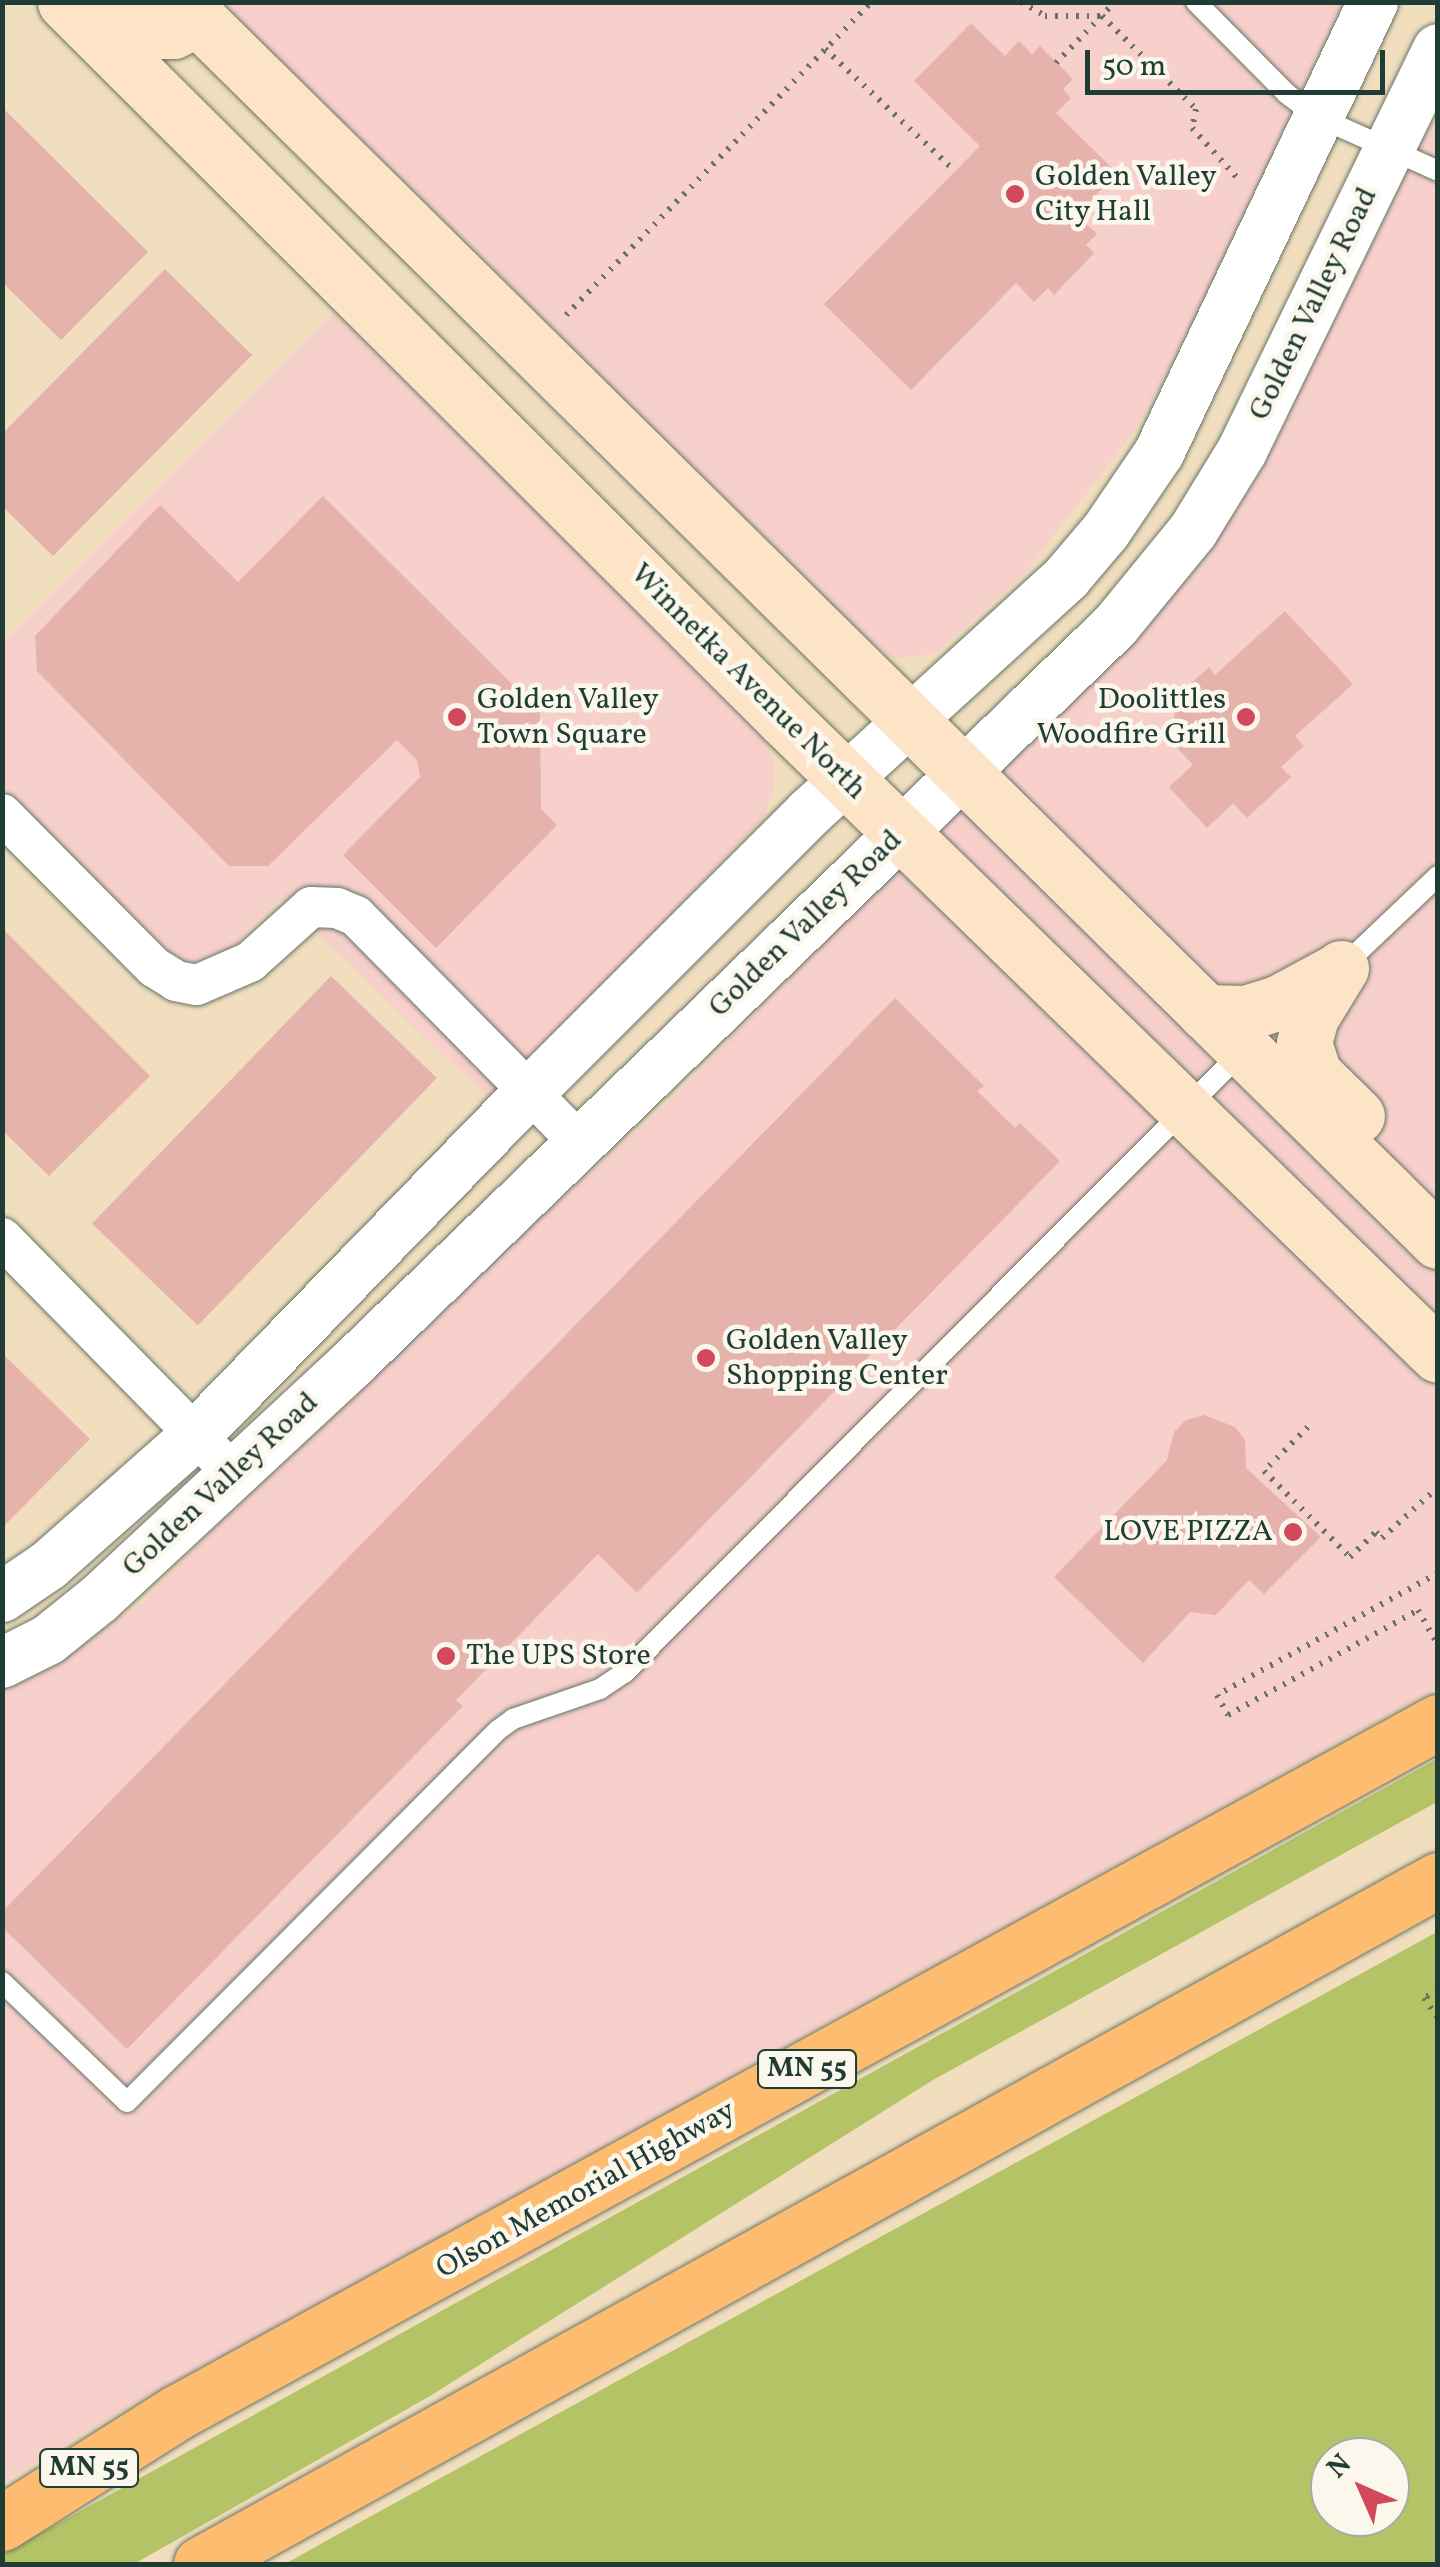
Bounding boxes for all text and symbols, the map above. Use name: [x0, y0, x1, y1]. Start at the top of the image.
scale bar: [1090, 30, 1390, 92]
text: 50 m: [1102, 46, 1166, 88]
place label: Golden Valley City Hall: [1035, 159, 1218, 230]
street label: Golden Valley Road: [1242, 181, 1386, 427]
marker: Golden Valley City Hall: [1004, 183, 1026, 205]
street label: Winnetka Avenue North: [622, 556, 874, 808]
place label: Golden Valley Town Square: [477, 682, 660, 752]
place label: Doolittles Woodfire Grill: [1036, 682, 1226, 752]
marker: Golden Valley Town Square: [446, 706, 468, 728]
marker: Doolittles Woodfire Grill: [1235, 706, 1257, 728]
street label: Golden Valley Road: [701, 822, 911, 1026]
place label: Golden Valley Shopping Center: [726, 1323, 948, 1394]
marker: Golden Valley Shopping Center: [695, 1347, 717, 1369]
street label: Golden Valley Road: [115, 1384, 327, 1586]
place label: LOVE PIZZA: [1103, 1514, 1273, 1550]
marker: LOVE PIZZA: [1282, 1521, 1304, 1543]
place label: The UPS Store: [466, 1638, 651, 1674]
marker: The UPS Store: [435, 1645, 457, 1667]
road number: MN 55: [757, 2046, 857, 2092]
street label: Olson Memorial Highway: [430, 2093, 742, 2287]
north arrow: [1310, 2437, 1410, 2537]
road number: MN 55: [39, 2445, 139, 2491]
text: N: [1319, 2446, 1361, 2488]

